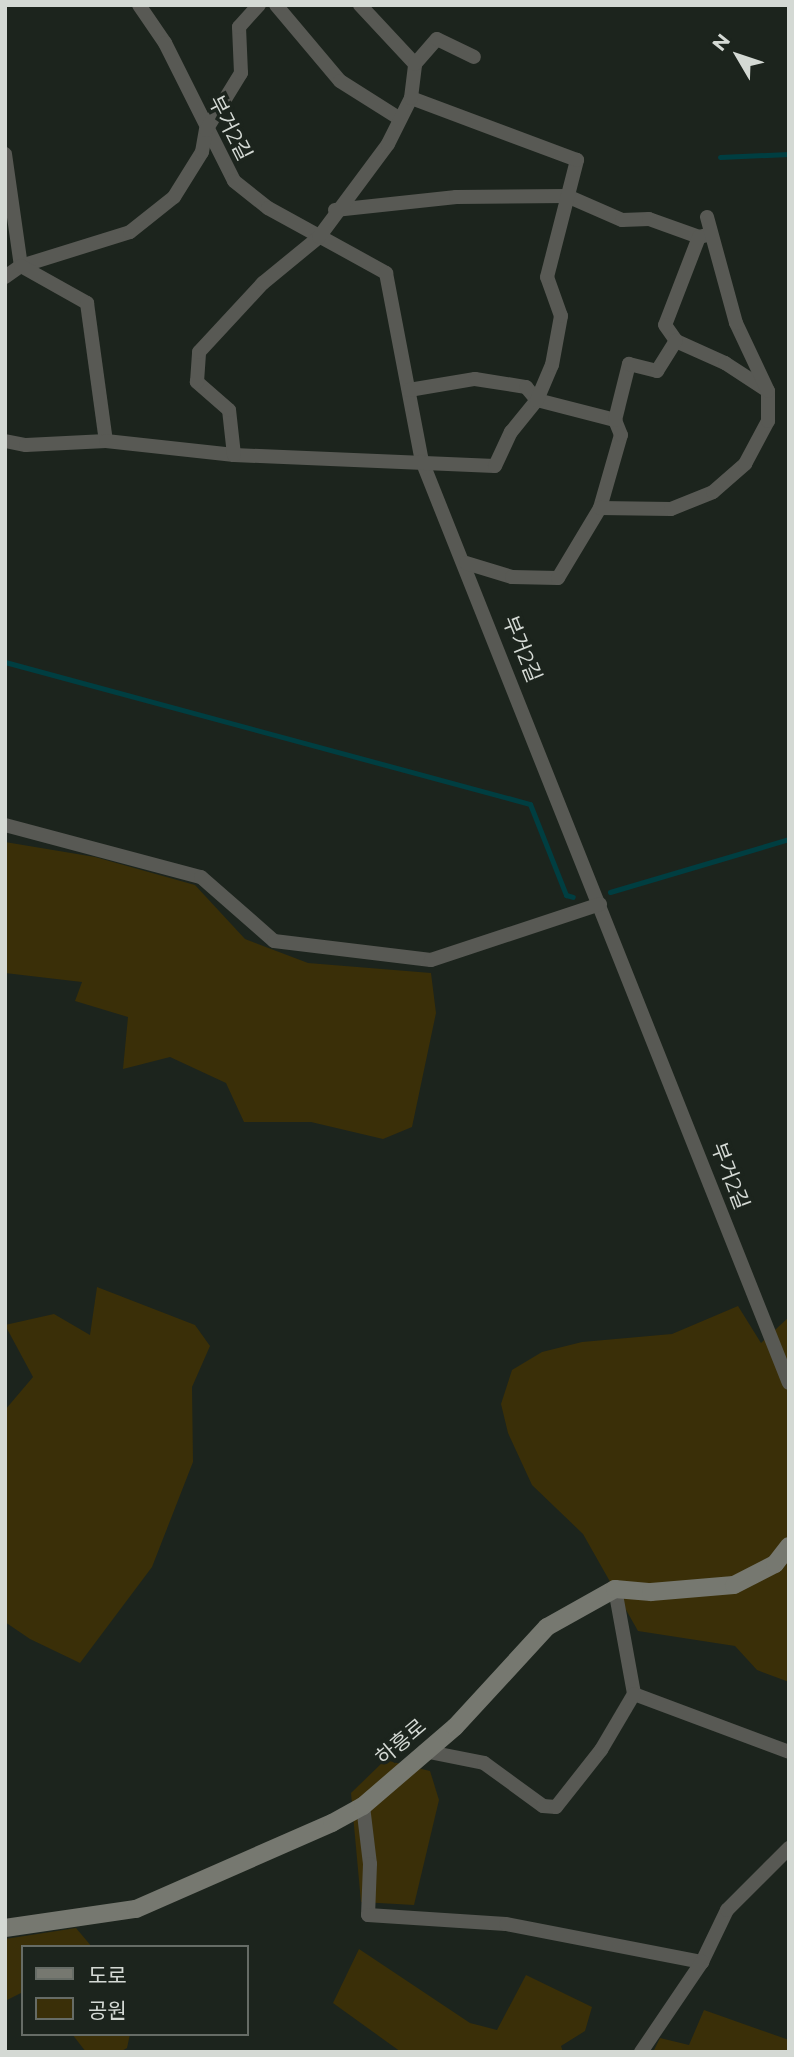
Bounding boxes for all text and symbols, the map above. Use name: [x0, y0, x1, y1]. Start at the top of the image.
north arrow: [703, 21, 773, 91]
text: N: [708, 29, 735, 56]
street label: 부거2길: [203, 91, 257, 165]
street label: 부거2길: [497, 612, 547, 686]
street label: 부거2길: [706, 1139, 754, 1213]
street label: 하흥로: [371, 1714, 431, 1770]
legend: [21, 1945, 248, 2036]
text: 도로: [88, 1963, 127, 1988]
text: 공원: [88, 1998, 127, 2023]

